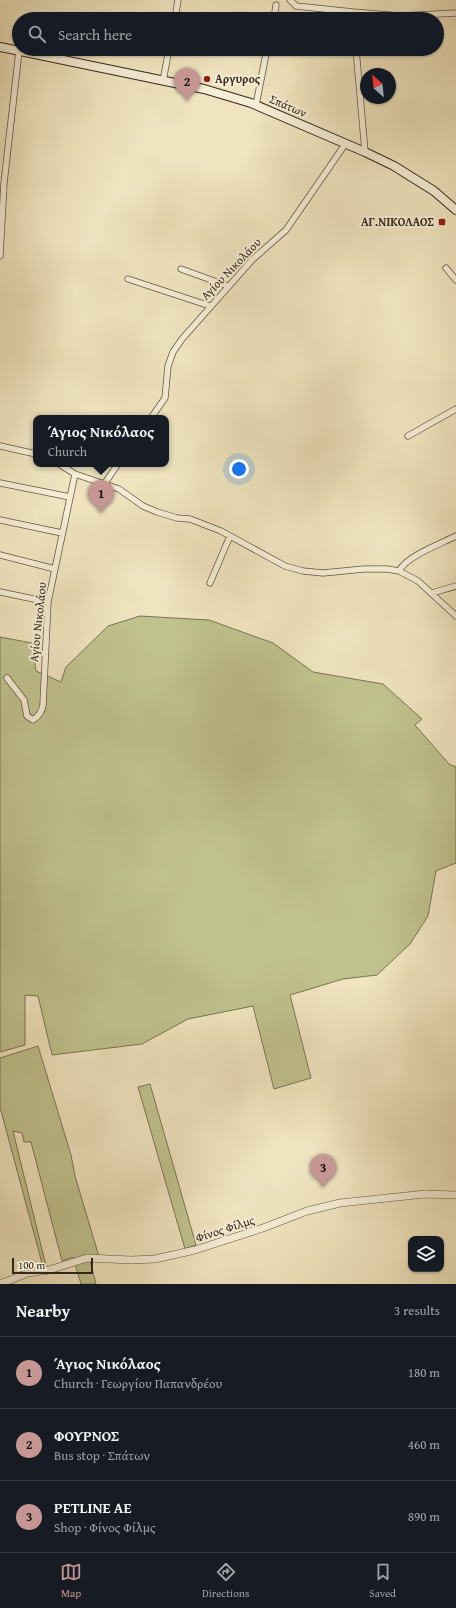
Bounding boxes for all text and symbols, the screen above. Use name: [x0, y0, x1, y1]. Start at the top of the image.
search box: [12, 12, 444, 56]
icon: search: [26, 23, 48, 45]
text: Search here: [58, 24, 132, 45]
pin: 2: [174, 68, 200, 101]
north arrow: [360, 68, 396, 104]
place label: Αργυρος: [215, 70, 261, 87]
marker: Αργυρος: [202, 74, 212, 84]
street label: Σπάτων: [267, 90, 310, 121]
place label: ΑΓ.ΝΙΚΟΛΑΟΣ: [361, 213, 434, 230]
marker: ΑΓ.ΝΙΚΟΛΑΟΣ: [437, 217, 447, 227]
street label: Αγίου Νικολάου: [197, 234, 265, 303]
popup: [33, 415, 169, 467]
text: Άγιος Νικόλαος: [48, 421, 154, 442]
text: Church: [48, 442, 87, 461]
your location: [229, 459, 249, 479]
pin: 1: [88, 480, 114, 513]
street label: Αγίου Νικολάου: [25, 581, 50, 663]
pin: 3: [310, 1154, 336, 1187]
street label: Φίνος Φίλμς: [193, 1211, 257, 1246]
map controls: [408, 1236, 444, 1272]
button: layers: [408, 1236, 444, 1272]
scale bar: [12, 1256, 93, 1275]
text: 100 m: [18, 1257, 45, 1273]
text: Nearby: [16, 1298, 70, 1323]
text: 3 results: [394, 1301, 440, 1320]
text: Άγιος Νικόλαος: [54, 1353, 161, 1374]
text: 1: [26, 1363, 32, 1382]
text: 180 m: [408, 1363, 440, 1382]
text: Church · Γεωργίου Παπανδρέου: [54, 1374, 222, 1393]
text: ΦΟΥΡΝΟΣ: [54, 1425, 119, 1446]
text: 2: [26, 1435, 32, 1454]
text: 460 m: [408, 1435, 440, 1454]
text: Bus stop · Σπάτων: [54, 1446, 150, 1465]
text: PETLINE AE: [54, 1497, 131, 1518]
text: 3: [26, 1507, 32, 1526]
text: 890 m: [408, 1507, 440, 1526]
text: Shop · Φίνος Φίλμς: [54, 1518, 155, 1537]
tab: Map: [60, 1561, 82, 1601]
tab: Directions: [202, 1561, 249, 1601]
tab: Saved: [369, 1561, 396, 1601]

